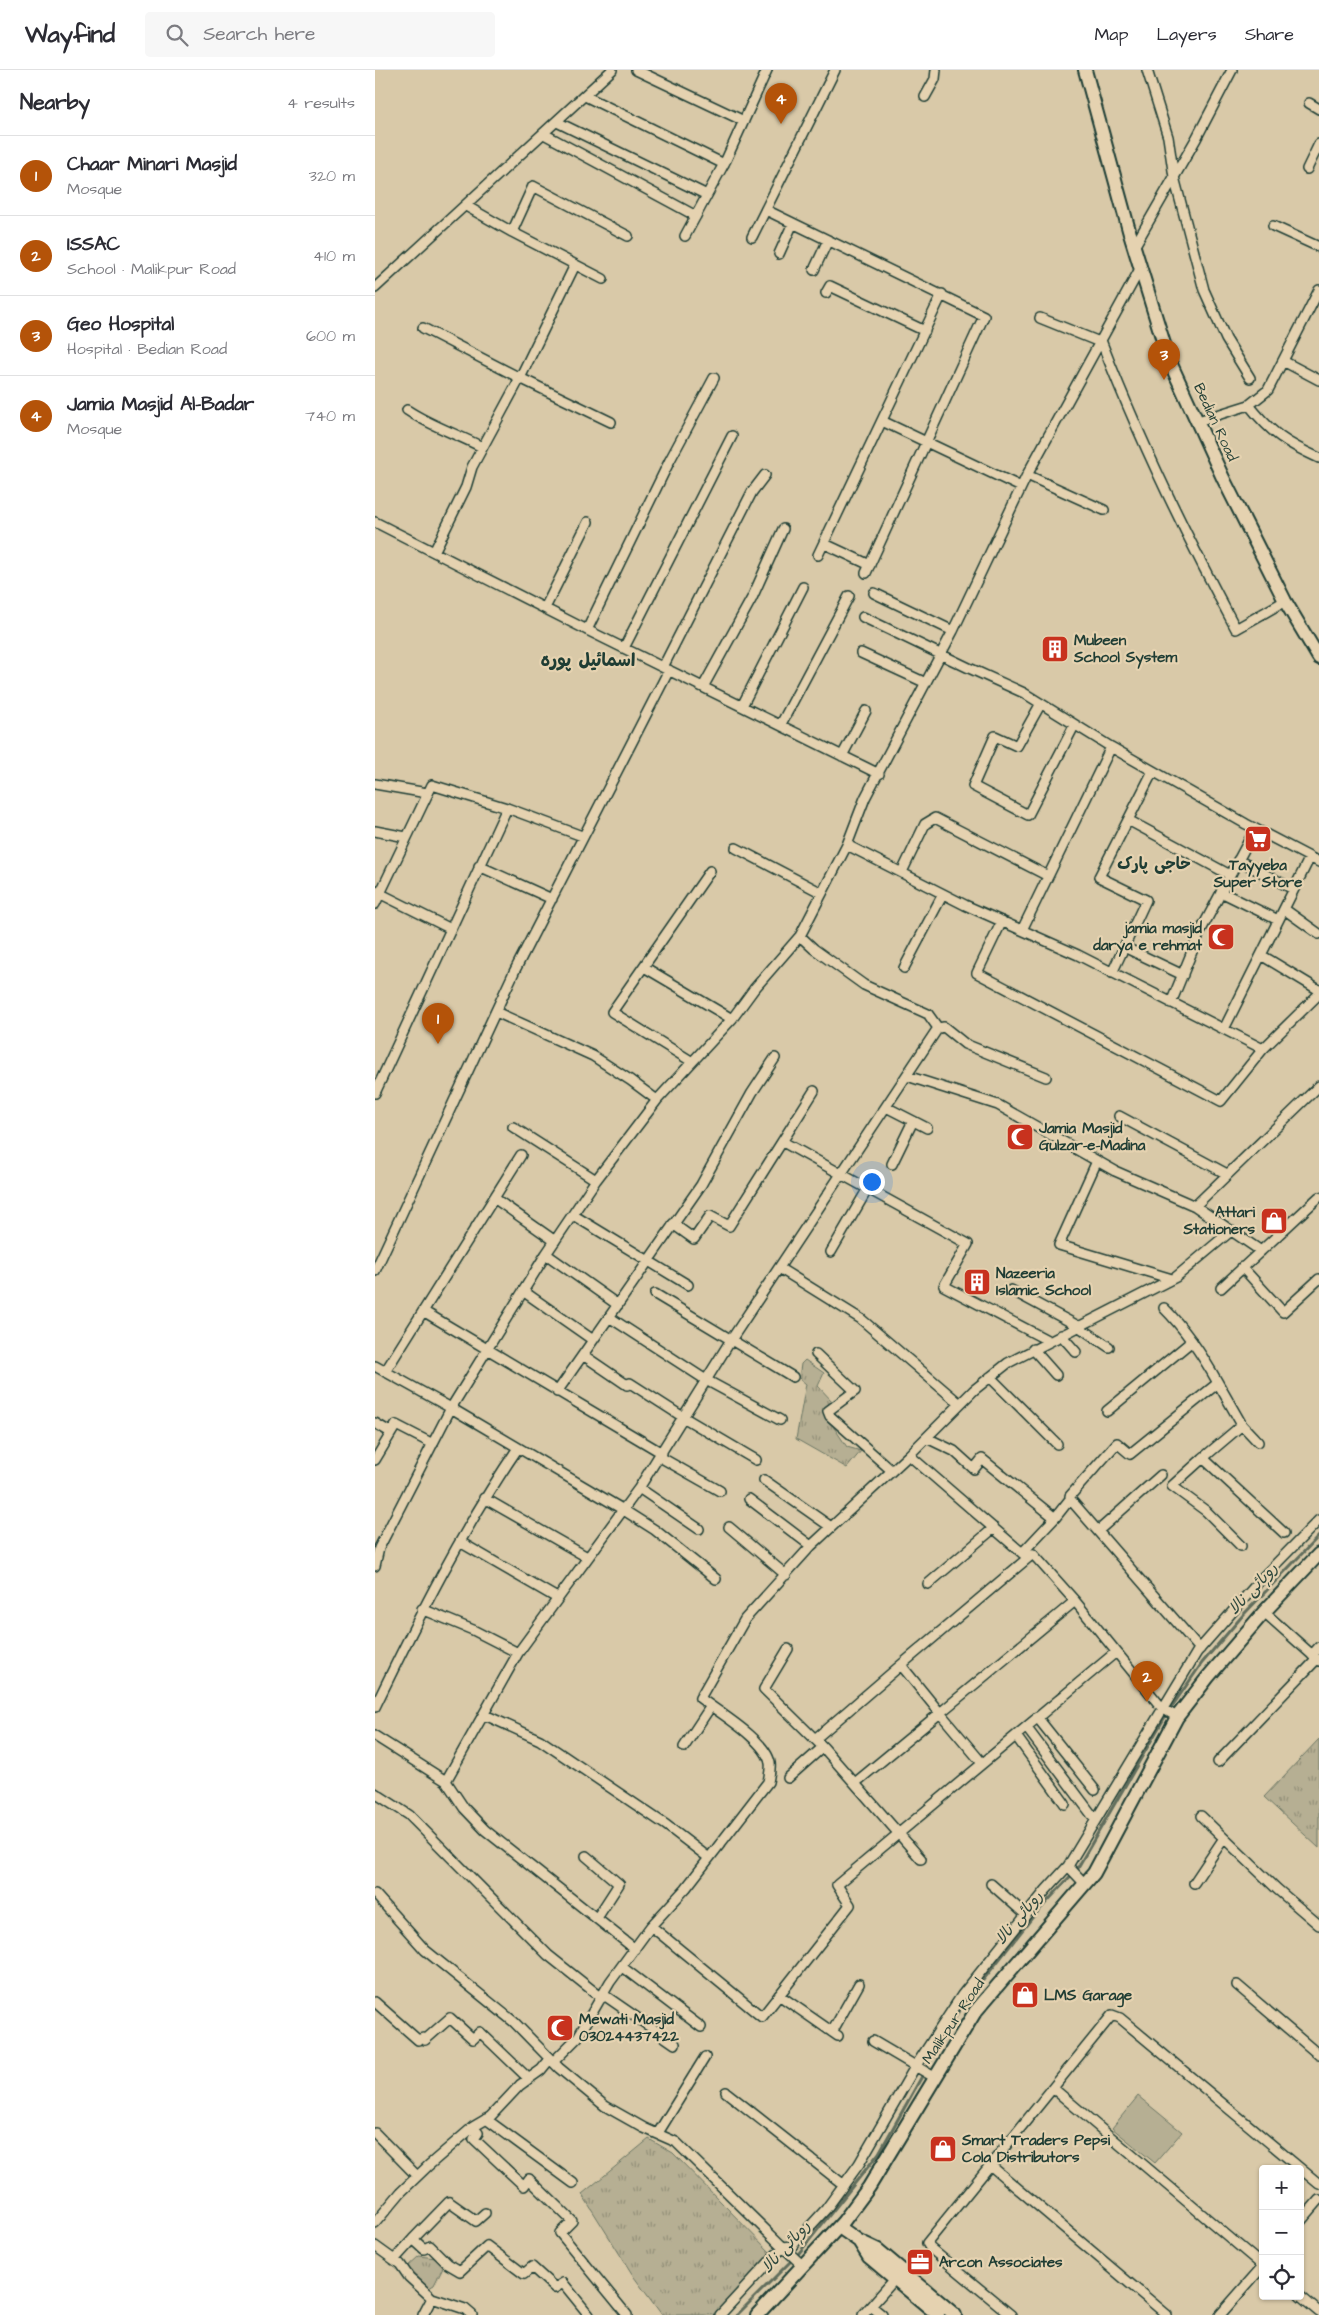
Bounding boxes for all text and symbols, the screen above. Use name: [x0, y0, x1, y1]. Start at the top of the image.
search box: [145, 12, 495, 57]
text: Wayfind: [25, 18, 115, 52]
icon: search: [163, 21, 191, 49]
text: Search here: [203, 21, 315, 48]
text: Map: [1094, 22, 1128, 47]
text: Layers: [1156, 22, 1217, 47]
text: Share: [1245, 22, 1294, 47]
pin: 4: [765, 83, 797, 124]
text: Nearby: [20, 88, 90, 117]
text: 4 results: [287, 92, 355, 114]
text: Chaar Minari Masjid: [67, 151, 237, 178]
text: 1: [35, 165, 37, 187]
text: 320 m: [309, 165, 355, 187]
text: Mosque: [67, 178, 122, 200]
text: ISSAC: [67, 231, 120, 258]
text: 2: [31, 245, 41, 267]
text: 410 m: [313, 245, 355, 267]
text: School · Malikpur Road: [67, 258, 236, 280]
text: Geo Hospital: [67, 311, 174, 338]
text: 3: [32, 325, 40, 347]
text: 600 m: [306, 325, 355, 347]
text: Hospital · Bedian Road: [67, 338, 227, 360]
pin: 3: [1148, 339, 1180, 380]
street label: Bedian Road: [1188, 380, 1243, 465]
text: Jamia Masjid Al-Badar: [67, 391, 254, 418]
text: 4: [31, 405, 41, 427]
text: 740 m: [305, 405, 355, 427]
text: Mosque: [67, 418, 122, 440]
place label: Mubeen School System: [1073, 630, 1177, 669]
building icon: Mubeen School System: [1040, 634, 1070, 664]
district label: اسمائیل پورہ: [541, 648, 635, 673]
supermarket icon: Tayyeba Super Store: [1243, 824, 1273, 854]
district label: حاجی پارک: [1117, 853, 1191, 875]
place label: Tayyeba Super Store: [1213, 855, 1302, 893]
place label: jamia masjid darya e rehmat: [1092, 918, 1203, 957]
mosque icon: jamia masjid darya e rehmat: [1206, 922, 1236, 952]
pin: 1: [422, 1003, 454, 1044]
place label: Jamia Masjid Gulzar-e-Madina: [1038, 1118, 1146, 1156]
mosque icon: Jamia Masjid Gulzar-e-Madina: [1005, 1122, 1035, 1152]
your location: [859, 1169, 885, 1195]
place label: Attari Stationers: [1182, 1202, 1256, 1240]
shop icon: Attari Stationers: [1259, 1206, 1289, 1236]
place label: Nazeeria Islamic School: [996, 1263, 1092, 1301]
building icon: Nazeeria Islamic School: [962, 1267, 992, 1297]
water label: روہائی نالا: [1223, 1558, 1283, 1620]
pin: 2: [1131, 1661, 1163, 1702]
water label: روہائی نالا: [990, 1886, 1048, 1950]
street label: Malikpur Road: [917, 1974, 990, 2068]
shop icon: LMS Garage: [1010, 1980, 1040, 2010]
place label: LMS Garage: [1044, 1985, 1132, 2008]
place label: Mewati Masjid 03024437422: [579, 2009, 679, 2047]
mosque icon: Mewati Masjid 03024437422: [545, 2013, 575, 2043]
place label: Smart Traders Pepsi Cola Distributors: [961, 2130, 1111, 2168]
shop icon: Smart Traders Pepsi Cola Distributors: [928, 2134, 958, 2164]
map controls: [1259, 2165, 1304, 2300]
button: +: [1259, 2165, 1304, 2210]
button: −: [1259, 2210, 1304, 2255]
water label: روہائی نالا: [756, 2216, 816, 2278]
office icon: Arcon Associates: [905, 2247, 935, 2277]
place label: Arcon Associates: [939, 2252, 1063, 2273]
button: locate: [1259, 2255, 1304, 2300]

